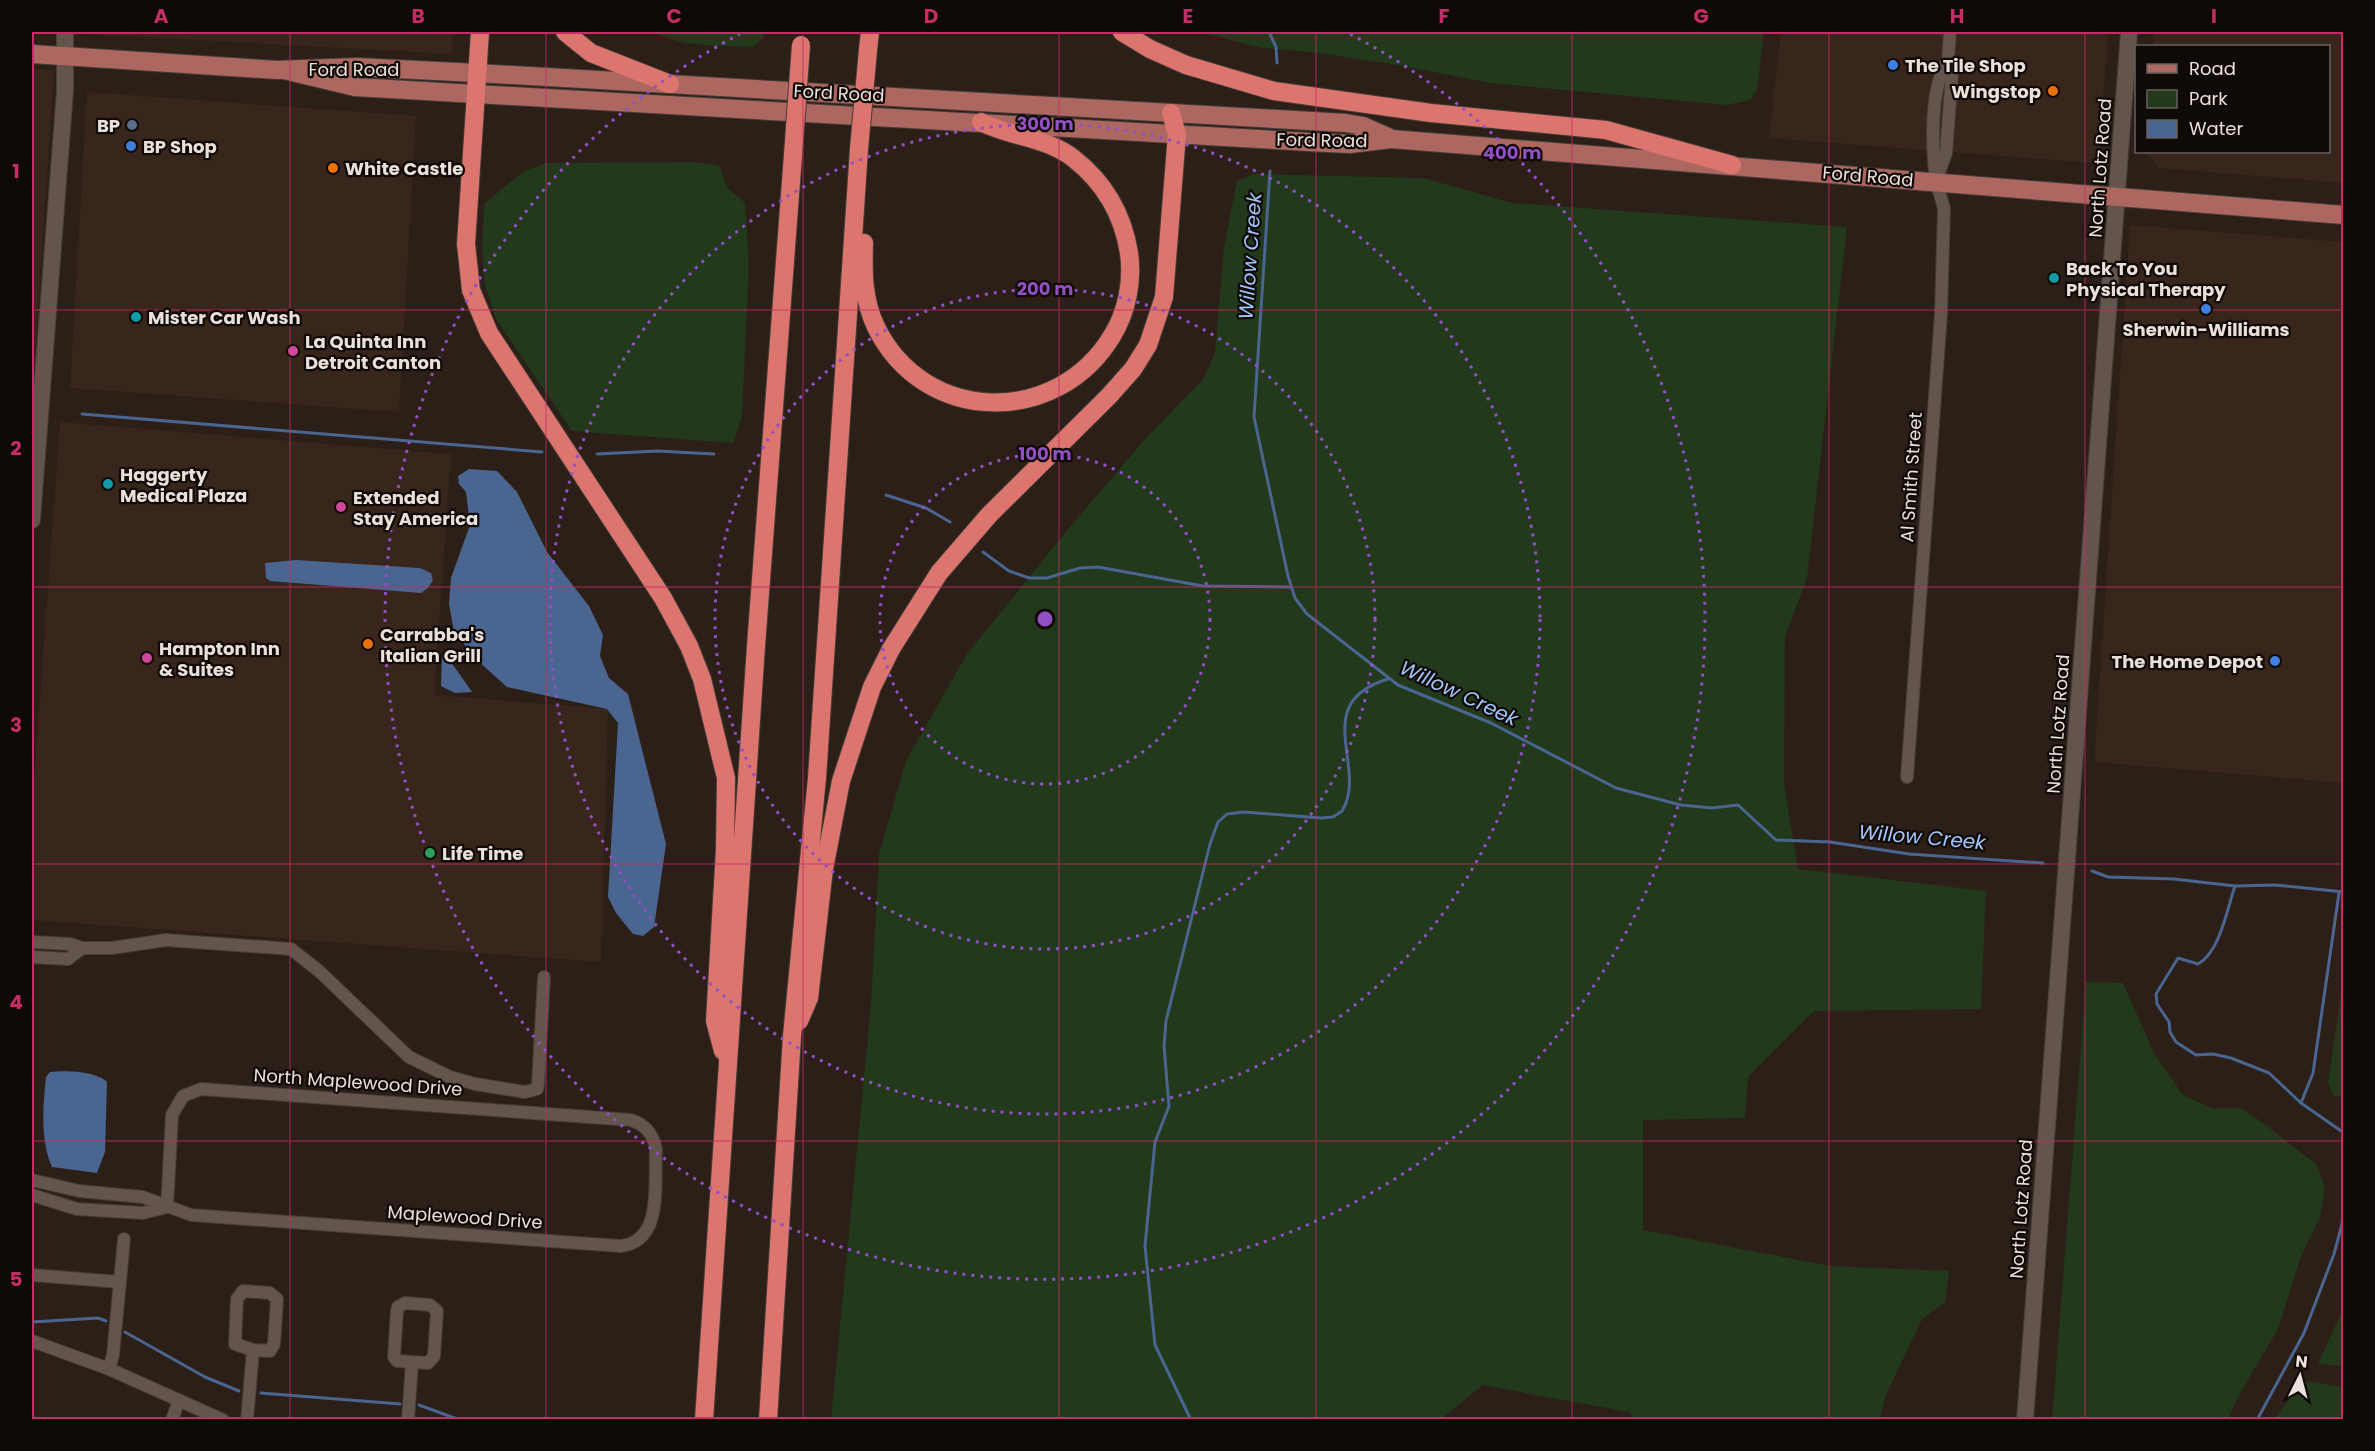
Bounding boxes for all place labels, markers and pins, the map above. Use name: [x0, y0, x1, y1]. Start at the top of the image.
place label: The Tile Shop: [1905, 53, 2026, 78]
marker: The Tile Shop: [1886, 58, 1900, 72]
place label: Wingstop: [1951, 79, 2041, 104]
marker: Wingstop: [2046, 84, 2060, 98]
place label: BP: [97, 113, 120, 138]
marker: BP: [125, 118, 139, 132]
place label: BP Shop: [143, 134, 217, 159]
marker: BP Shop: [124, 139, 138, 153]
place label: White Castle: [345, 156, 463, 181]
marker: White Castle: [326, 161, 340, 175]
place label: Back To You Physical Therapy: [2066, 256, 2226, 302]
marker: Back To You Physical Therapy: [2047, 271, 2061, 285]
marker: Sherwin-Williams: [2199, 302, 2213, 316]
place label: Mister Car Wash: [148, 305, 301, 330]
marker: Mister Car Wash: [129, 310, 143, 324]
place label: Sherwin-Williams: [2123, 317, 2289, 342]
place label: La Quinta Inn Detroit Canton: [305, 329, 441, 375]
marker: La Quinta Inn Detroit Canton: [286, 344, 300, 358]
place label: Haggerty Medical Plaza: [120, 462, 247, 508]
marker: Haggerty Medical Plaza: [101, 477, 115, 491]
place label: Extended Stay America: [353, 485, 478, 531]
marker: Extended Stay America: [334, 500, 348, 514]
centre of rings: [1035, 609, 1055, 629]
place label: Carrabba's Italian Grill: [380, 622, 484, 668]
place label: Hampton Inn & Suites: [159, 636, 280, 682]
marker: Carrabba's Italian Grill: [361, 637, 375, 651]
place label: The Home Depot: [2112, 649, 2263, 674]
marker: Hampton Inn & Suites: [140, 651, 154, 665]
marker: The Home Depot: [2268, 654, 2282, 668]
place label: Life Time: [442, 841, 523, 866]
marker: Life Time: [423, 846, 437, 860]

